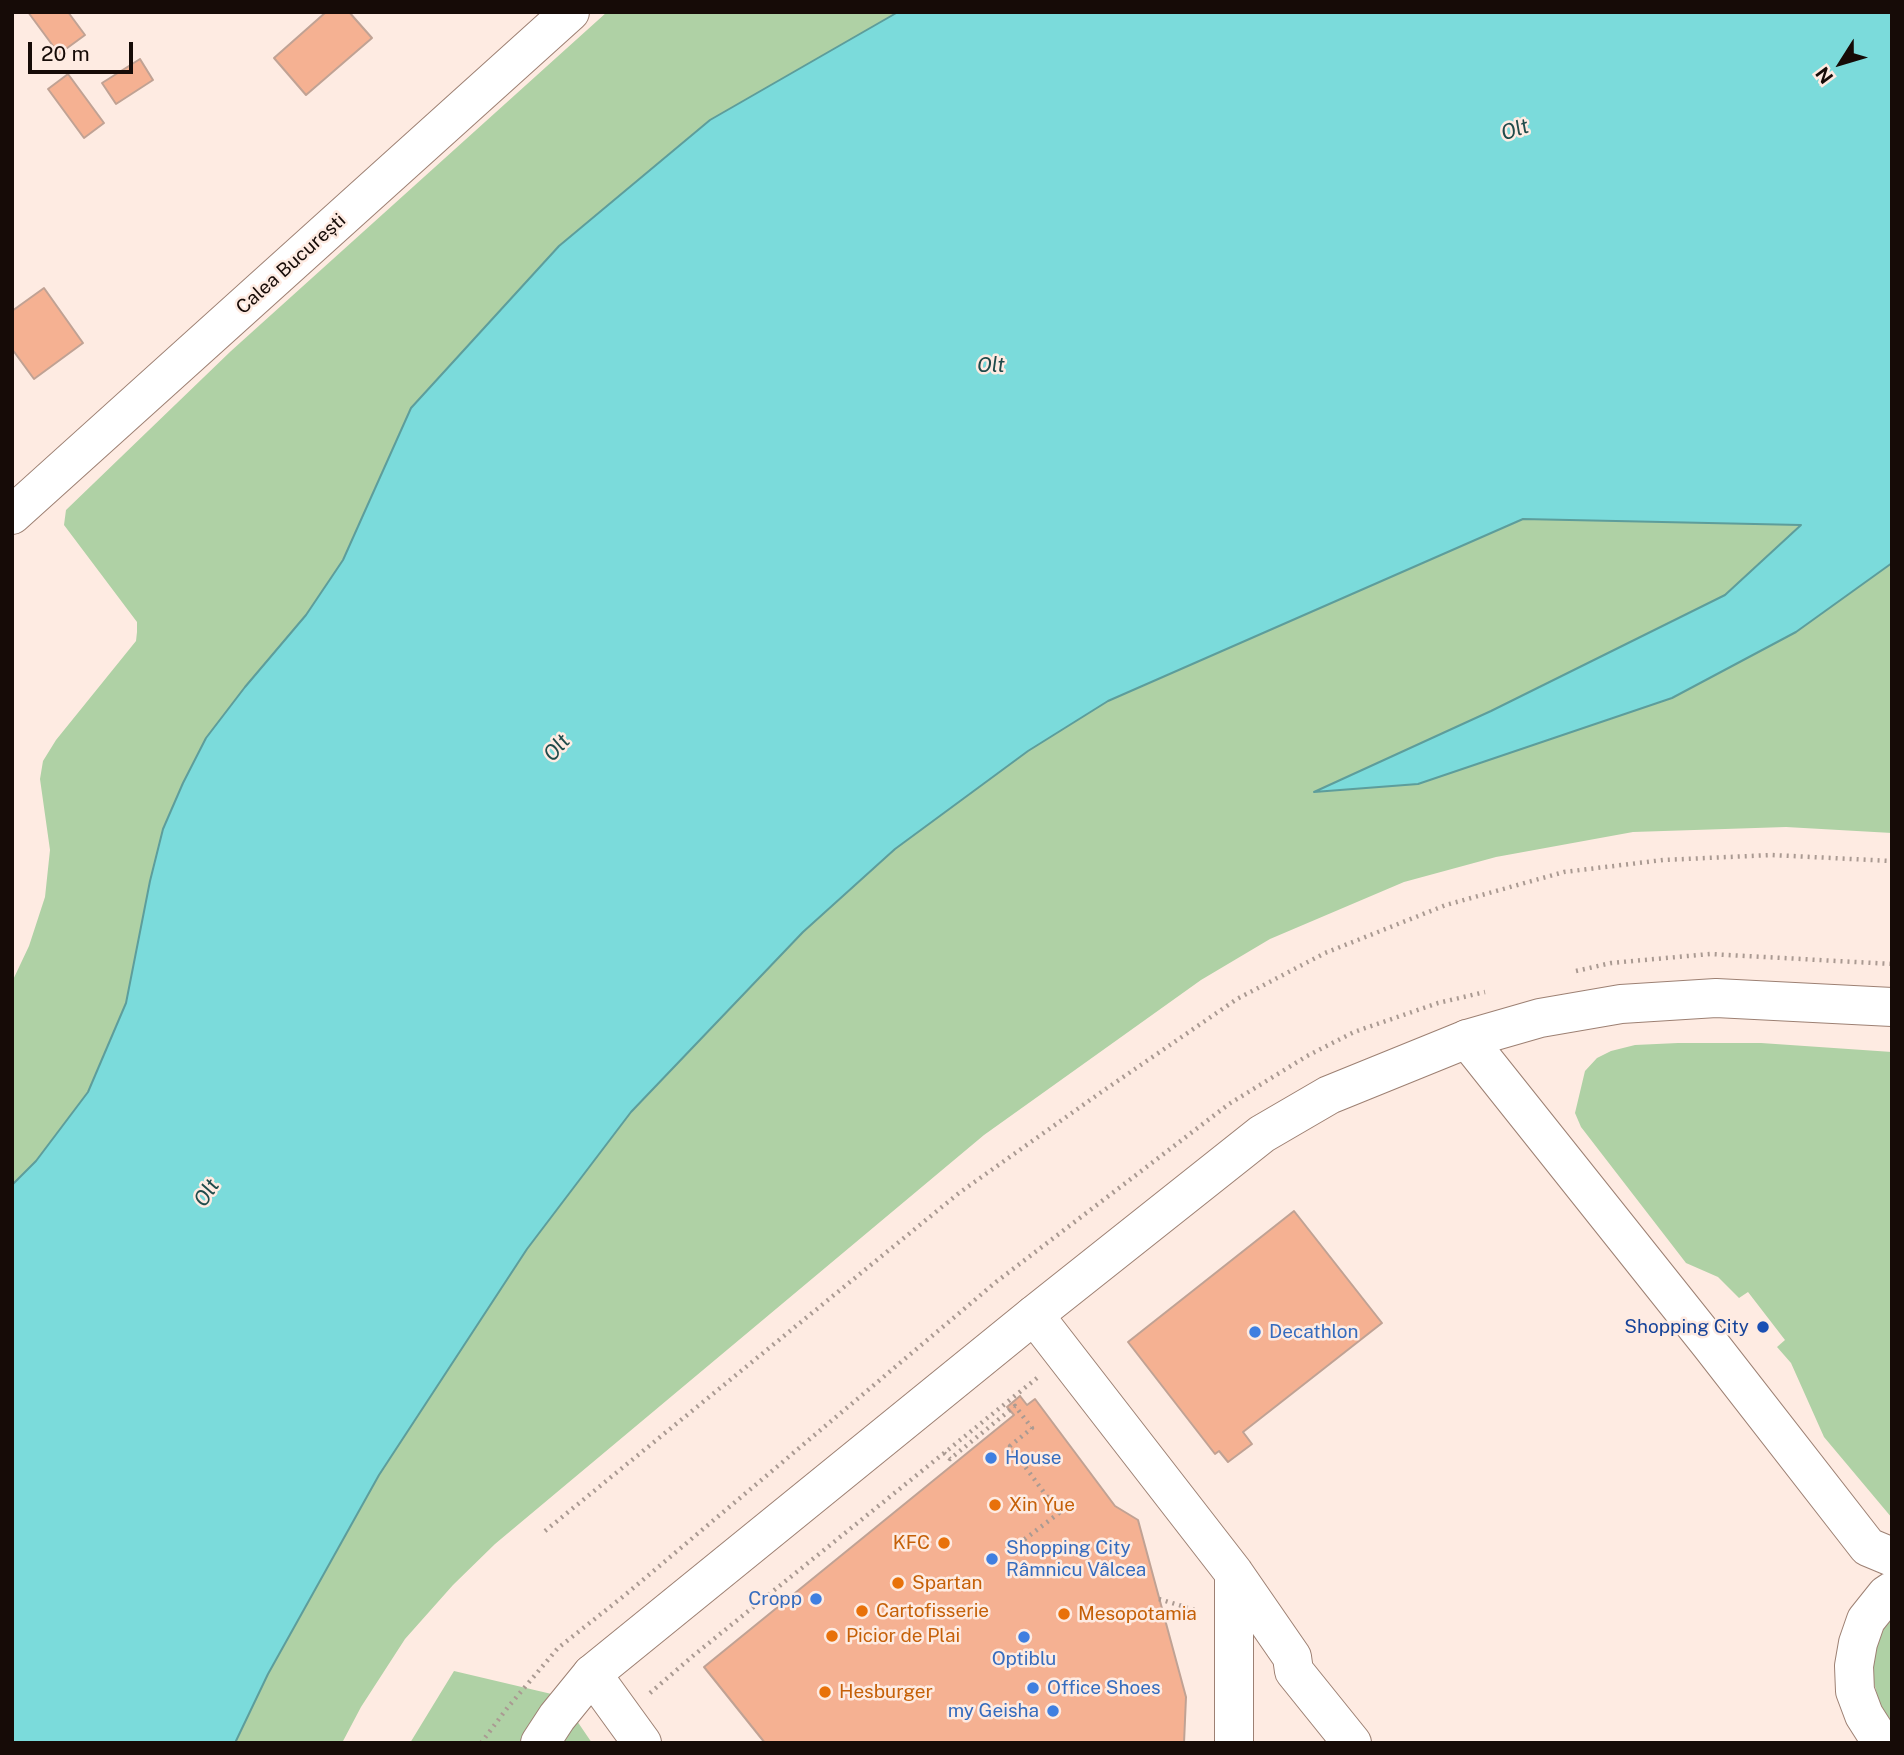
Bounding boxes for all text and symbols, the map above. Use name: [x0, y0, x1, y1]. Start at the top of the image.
scale bar: [32, 28, 136, 72]
north arrow: [1806, 28, 1876, 98]
text: 20 m: [41, 41, 90, 66]
text: N: [1811, 63, 1837, 88]
water label: Olt: [1498, 114, 1532, 146]
street label: Calea București: [232, 209, 350, 319]
water label: Olt: [977, 353, 1005, 379]
water label: Olt: [538, 729, 576, 767]
water label: Olt: [189, 1174, 225, 1212]
place label: Shopping City: [1624, 1316, 1749, 1338]
marker: Shopping City: [1755, 1319, 1771, 1335]
place label: Decathlon: [1269, 1321, 1359, 1343]
marker: Decathlon: [1247, 1324, 1263, 1340]
place label: House: [1005, 1447, 1062, 1469]
marker: House: [983, 1450, 999, 1466]
place label: Xin Yue: [1009, 1494, 1075, 1516]
marker: Xin Yue: [987, 1497, 1003, 1513]
place label: KFC: [893, 1532, 930, 1554]
marker: KFC: [936, 1535, 952, 1551]
place label: Shopping City Râmnicu Vâlcea: [1006, 1537, 1146, 1581]
marker: Shopping City Râmnicu Vâlcea: [984, 1551, 1000, 1567]
place label: Spartan: [912, 1572, 982, 1594]
marker: Spartan: [890, 1575, 906, 1591]
place label: Cropp: [748, 1588, 802, 1610]
marker: Cropp: [808, 1591, 824, 1607]
place label: Cartofisserie: [876, 1600, 989, 1622]
marker: Cartofisserie: [854, 1603, 870, 1619]
place label: Mesopotamia: [1078, 1603, 1197, 1625]
marker: Mesopotamia: [1056, 1606, 1072, 1622]
place label: Picior de Plai: [846, 1625, 960, 1647]
marker: Picior de Plai: [824, 1628, 840, 1644]
marker: Optiblu: [1016, 1629, 1032, 1645]
place label: Optiblu: [992, 1648, 1056, 1670]
place label: Office Shoes: [1047, 1677, 1160, 1699]
marker: Office Shoes: [1025, 1680, 1041, 1696]
place label: Hesburger: [839, 1681, 933, 1703]
marker: Hesburger: [817, 1684, 833, 1700]
place label: my Geisha: [948, 1700, 1039, 1722]
marker: my Geisha: [1045, 1703, 1061, 1719]

